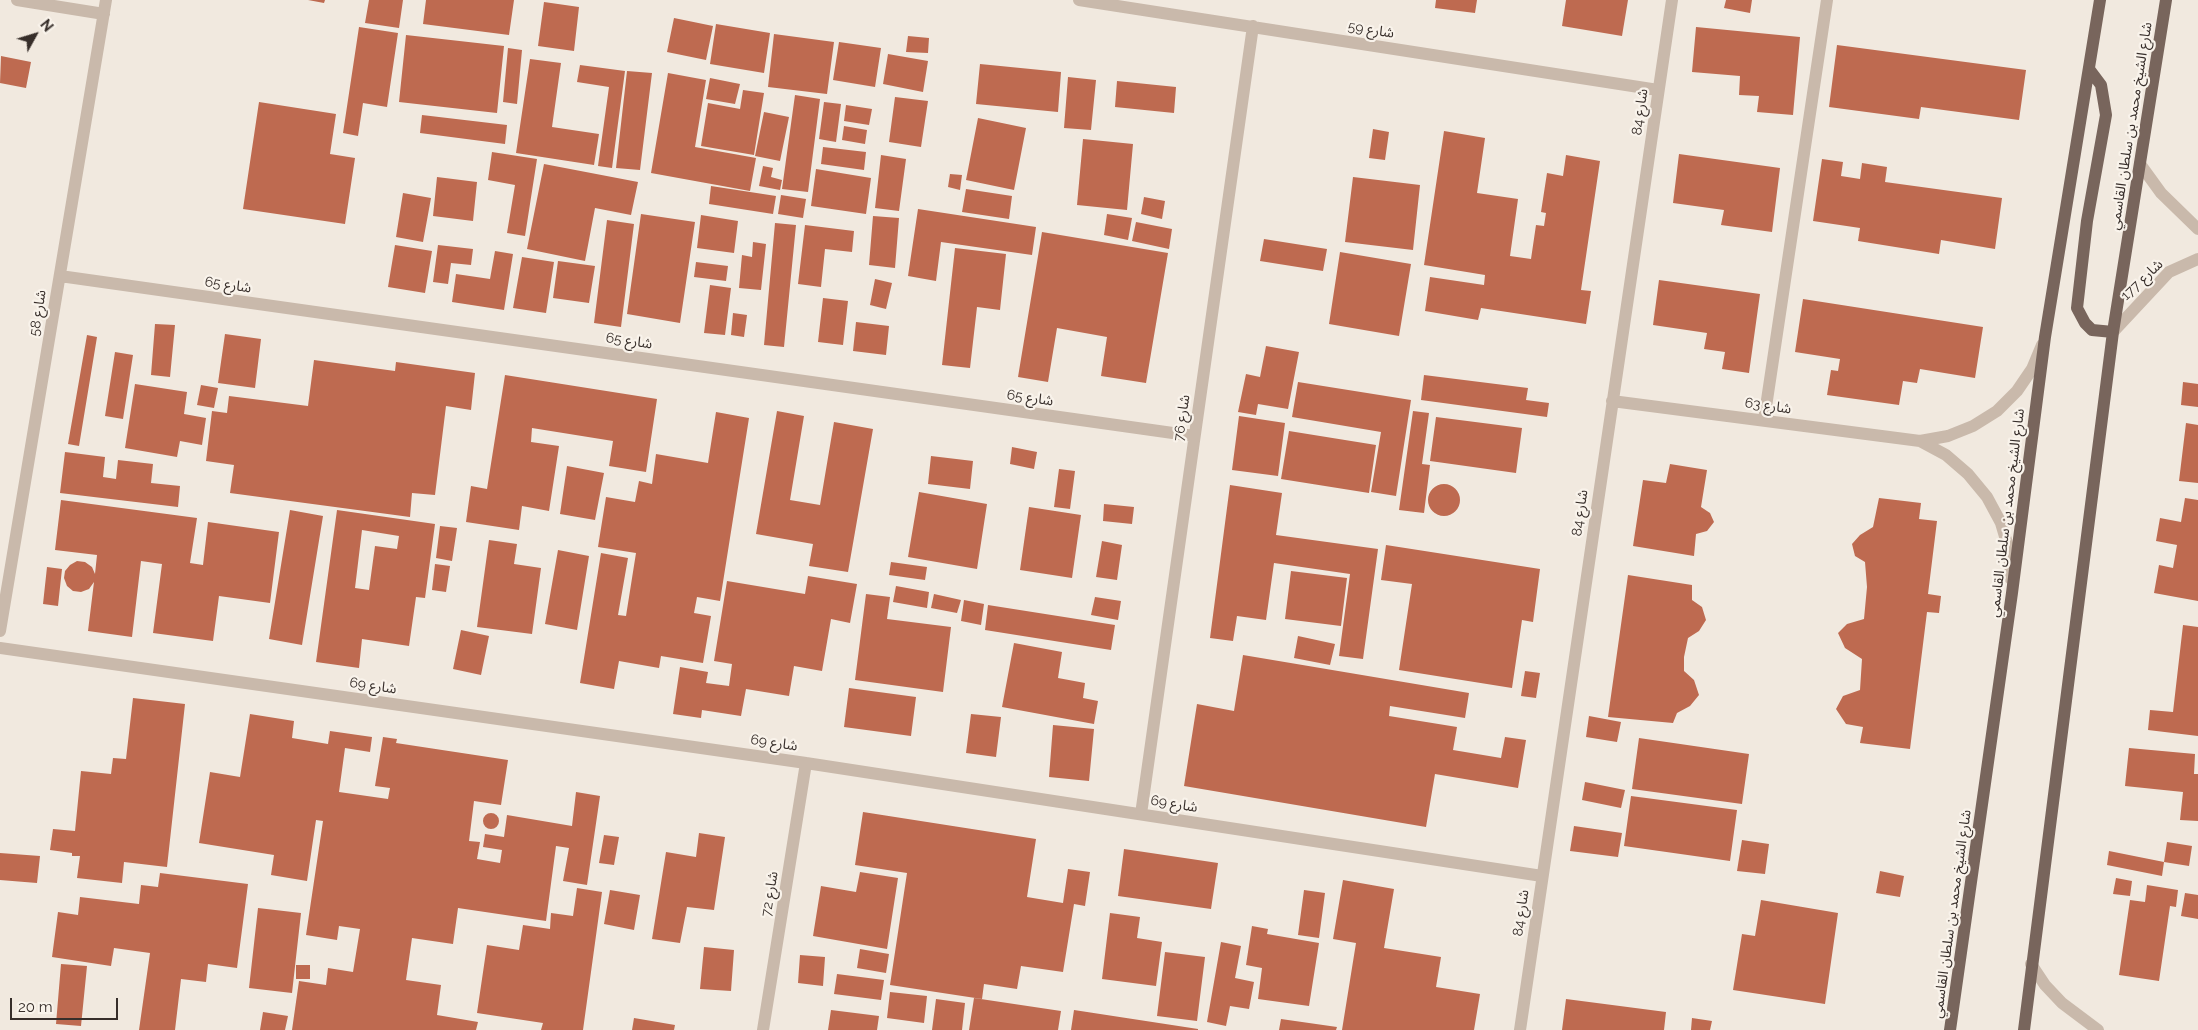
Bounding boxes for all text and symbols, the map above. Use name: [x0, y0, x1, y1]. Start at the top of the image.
north arrow: [10, 10, 60, 60]
text: N: [37, 16, 56, 35]
street label: شارع 59: [1347, 18, 1395, 42]
street label: شارع الشيخ محمد بن سلطان القاسمي: [2106, 21, 2156, 231]
street label: شارع 84: [1628, 88, 1652, 136]
street label: شارع 177: [2118, 256, 2166, 304]
street label: شارع 65: [204, 273, 252, 297]
street label: شارع 58: [26, 289, 50, 337]
street label: شارع 65: [605, 329, 653, 353]
street label: شارع 65: [1006, 386, 1054, 410]
street label: شارع 76: [1170, 394, 1194, 442]
street label: شارع 63: [1744, 394, 1792, 418]
street label: شارع الشيخ محمد بن سلطان القاسمي: [1986, 408, 2028, 618]
street label: شارع 84: [1568, 489, 1592, 537]
street label: شارع 69: [348, 674, 398, 698]
street label: شارع 69: [749, 731, 799, 755]
street label: شارع 69: [1149, 792, 1199, 816]
street label: شارع الشيخ محمد بن سلطان القاسمي: [1929, 809, 1975, 1019]
street label: شارع 72: [758, 870, 782, 918]
street label: شارع 84: [1509, 889, 1533, 937]
scale bar: [12, 988, 120, 1020]
text: 20 m: [18, 998, 53, 1016]

